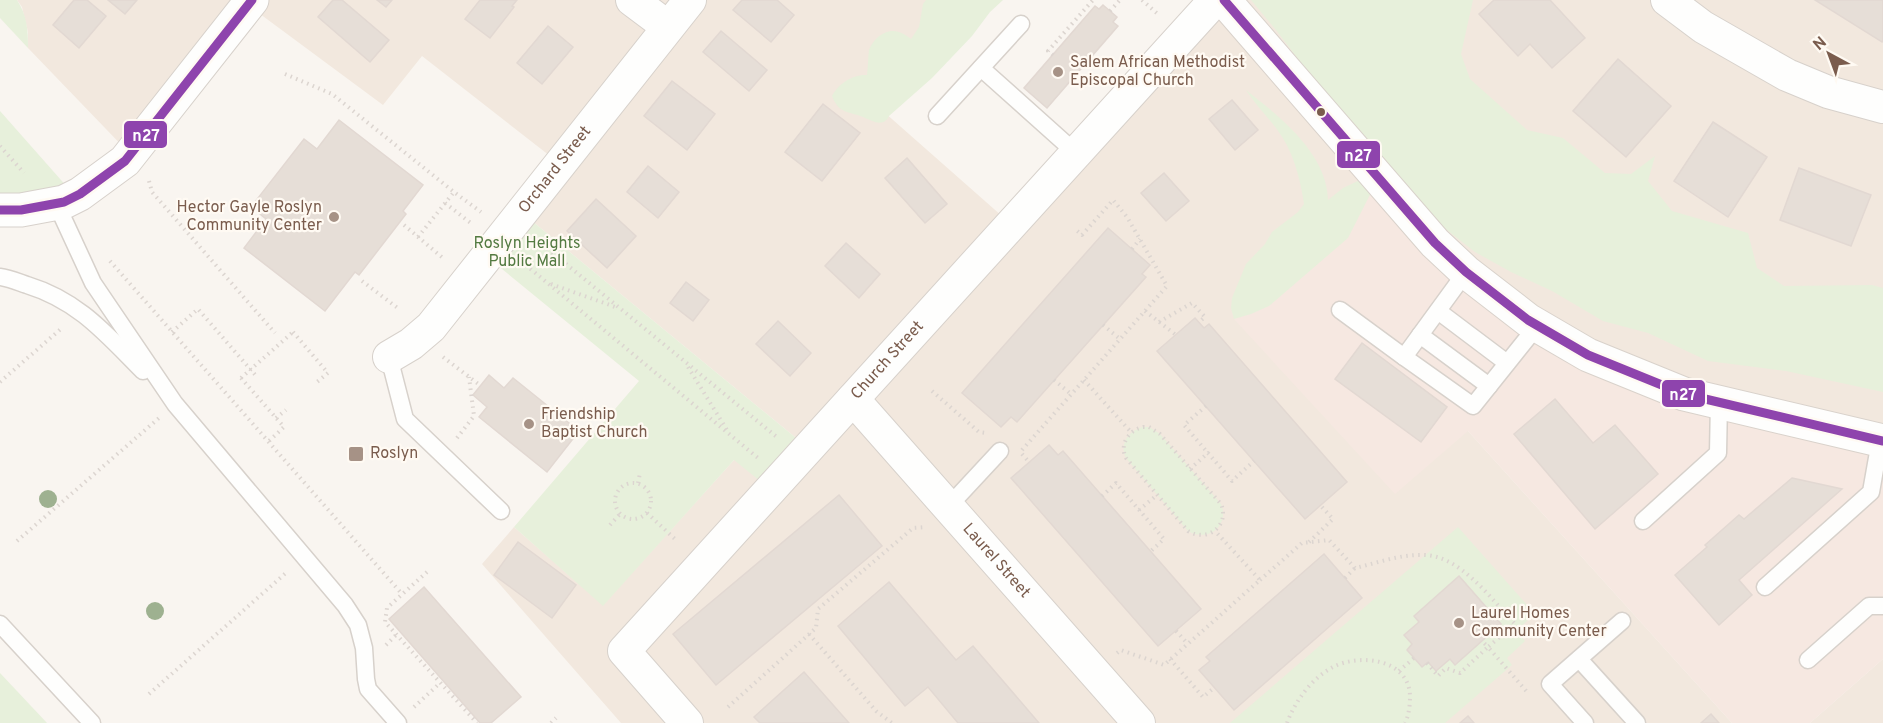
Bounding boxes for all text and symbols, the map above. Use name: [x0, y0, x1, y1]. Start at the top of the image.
north arrow: [1799, 24, 1859, 84]
text: N: [1810, 33, 1831, 56]
place label: Salem African Methodist Episcopal Church: [1070, 53, 1245, 91]
marker: Salem African Methodist Episcopal Church: [1051, 65, 1065, 79]
unlabelled marker: [1315, 106, 1327, 118]
line badge: n27: [123, 120, 168, 149]
street label: Orchard Street: [515, 122, 596, 218]
text: n27: [132, 127, 160, 147]
line badge: n27: [1336, 140, 1381, 169]
text: n27: [1344, 147, 1372, 167]
place label: Hector Gayle Roslyn Community Center: [177, 198, 322, 236]
marker: Hector Gayle Roslyn Community Center: [327, 210, 341, 224]
park label: Roslyn Heights Public Mall: [473, 234, 581, 272]
street label: Church Street: [847, 317, 928, 404]
line badge: n27: [1661, 379, 1706, 408]
text: n27: [1669, 386, 1697, 406]
place label: Friendship Baptist Church: [541, 405, 647, 443]
marker: Friendship Baptist Church: [522, 417, 536, 431]
place label: Roslyn: [370, 444, 418, 464]
marker: Roslyn: [347, 445, 365, 463]
street label: Laurel Street: [958, 519, 1034, 602]
place label: Laurel Homes Community Center: [1471, 604, 1607, 642]
marker: Laurel Homes Community Center: [1452, 616, 1466, 630]

